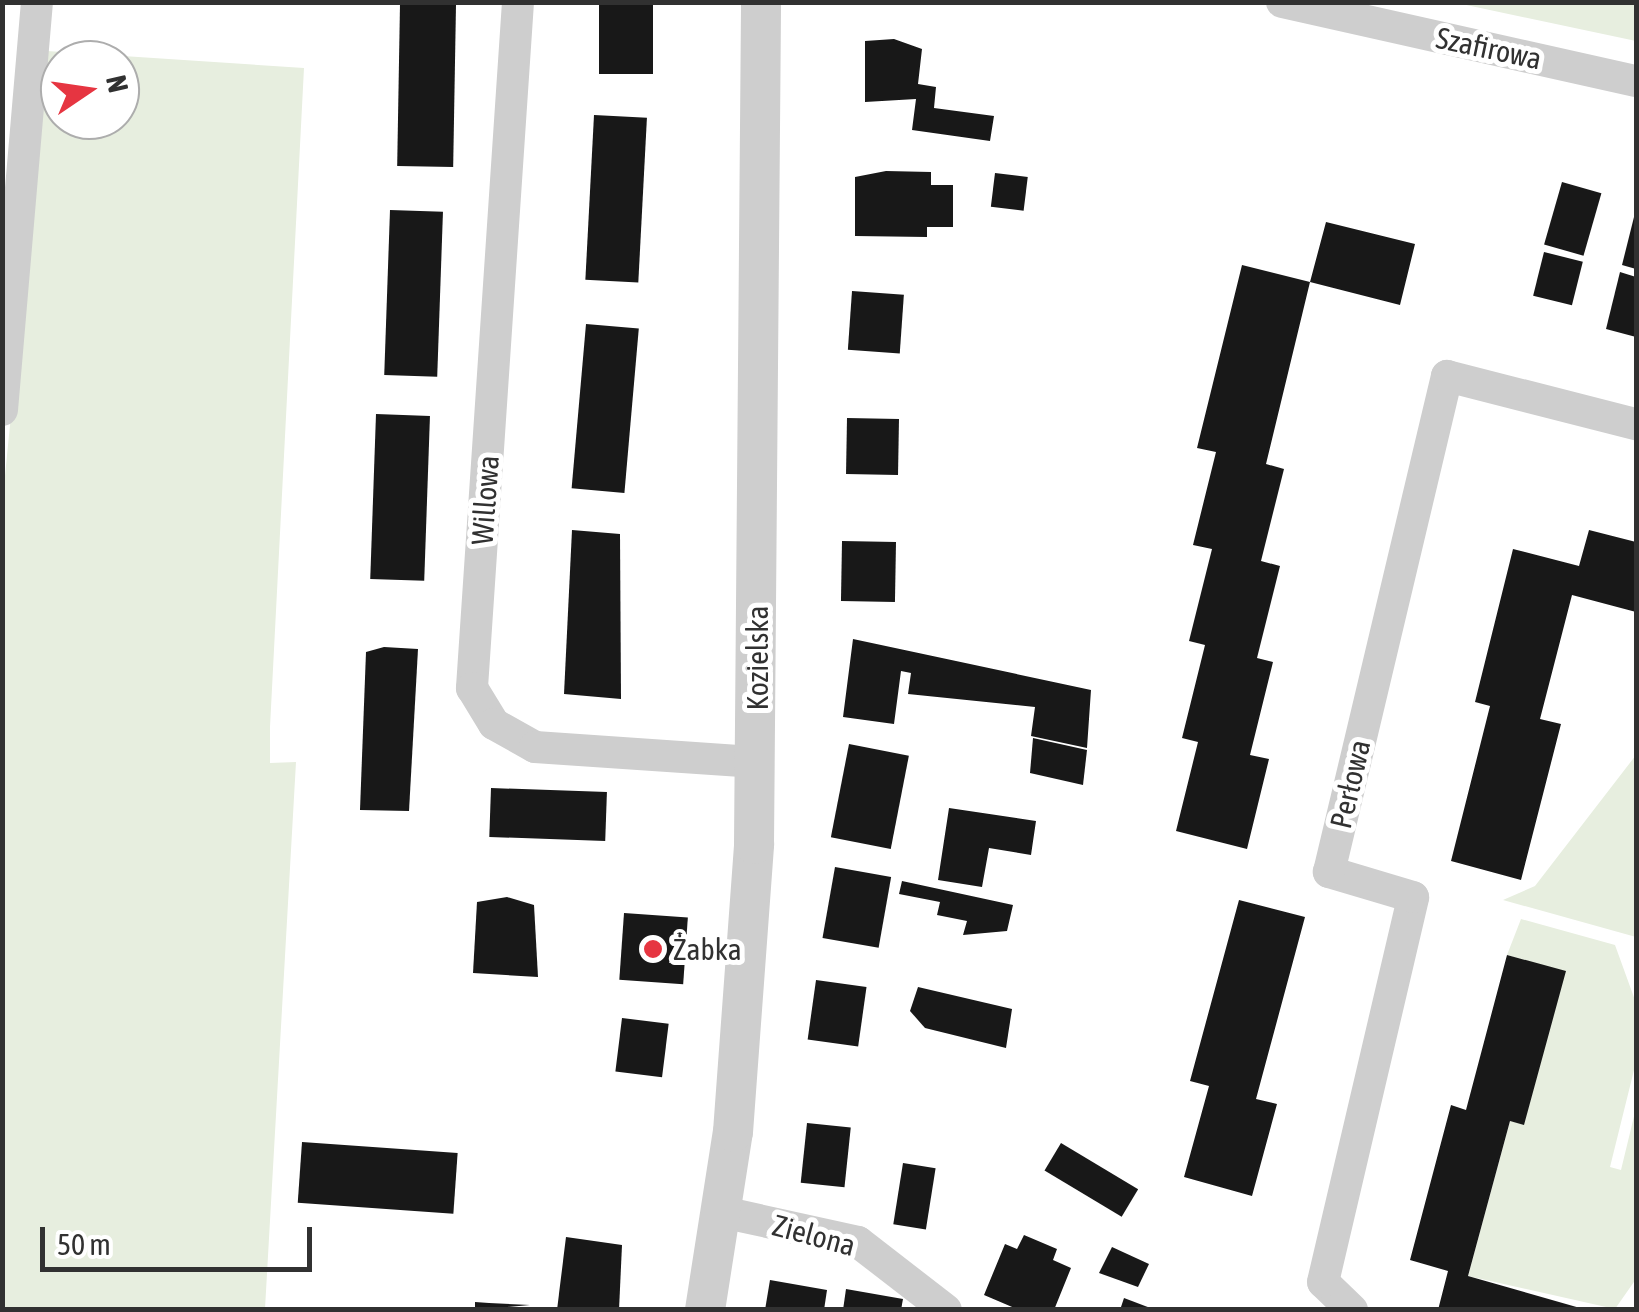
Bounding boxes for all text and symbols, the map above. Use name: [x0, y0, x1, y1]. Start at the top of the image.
street label: Szafirowa: [1433, 19, 1545, 77]
north arrow: [40, 40, 140, 140]
text: N: [100, 72, 135, 95]
street label: Willowa: [464, 454, 506, 546]
street label: Kozielska: [739, 606, 775, 710]
street label: Perłowa: [1322, 736, 1378, 832]
place label: Żabka: [673, 931, 742, 967]
marker: Żabka: [642, 938, 664, 960]
scale bar: [45, 1207, 318, 1269]
street label: Zielona: [769, 1207, 859, 1263]
text: 50 m: [57, 1227, 111, 1261]

